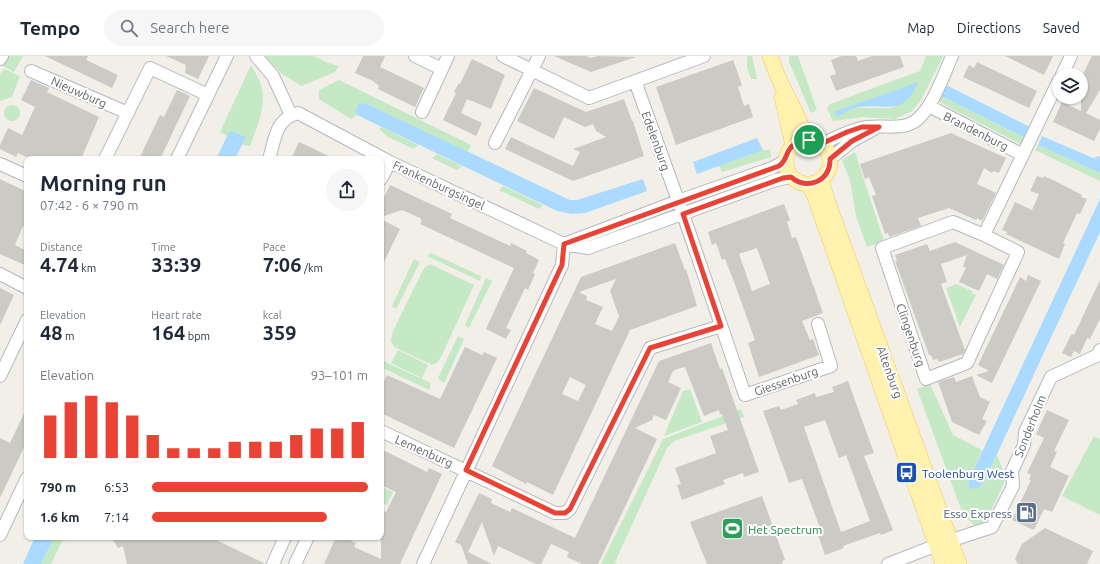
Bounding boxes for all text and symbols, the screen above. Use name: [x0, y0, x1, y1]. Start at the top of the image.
search box: [104, 10, 384, 46]
text: Tempo: [20, 17, 80, 39]
icon: search: [118, 17, 140, 39]
text: Search here: [150, 19, 230, 36]
text: Map: [907, 20, 935, 36]
text: Directions: [957, 20, 1021, 36]
text: Saved: [1043, 20, 1080, 36]
map controls: [1052, 68, 1088, 104]
button: layers: [1052, 68, 1088, 104]
street label: Nieuwburg: [49, 74, 109, 110]
street label: Brandenburg: [941, 109, 1011, 153]
street label: Edelenburg: [639, 110, 673, 172]
pin: [792, 123, 826, 157]
icon: arrive: [798, 129, 820, 151]
street label: Frankenburgsingel: [391, 158, 487, 212]
button: share: [326, 169, 368, 211]
text: Morning run: [40, 170, 167, 195]
text: 07:42 · 6 × 790 m: [40, 198, 139, 212]
text: Distance: [40, 241, 83, 253]
text: Time: [151, 241, 176, 253]
text: Pace: [263, 241, 286, 253]
text: 4.74: [40, 253, 79, 276]
text: 33:39: [151, 253, 201, 276]
text: 7:06: [263, 253, 301, 276]
text: km: [79, 262, 96, 274]
text: /km: [301, 262, 323, 274]
street label: Clingenburg: [894, 302, 928, 368]
text: Elevation: [40, 309, 86, 321]
text: Heart rate: [151, 309, 202, 321]
text: kcal: [263, 309, 282, 321]
text: 48: [40, 321, 63, 344]
text: 164: [151, 321, 185, 344]
text: 359: [263, 321, 297, 344]
text: m: [63, 330, 75, 342]
text: bpm: [185, 330, 210, 342]
street label: Altenburg: [875, 344, 905, 400]
street label: Giessenburg: [752, 364, 820, 398]
text: Elevation: [40, 368, 94, 382]
text: 93–101 m: [311, 368, 368, 382]
street label: Sonderholm: [1012, 393, 1048, 459]
street label: Lemenburg: [393, 432, 455, 470]
bus stop icon: Toolenburg West: [893, 460, 919, 486]
place label: Toolenburg West: [922, 467, 1015, 480]
text: 790 m: [40, 480, 76, 494]
text: 6:53: [104, 480, 129, 494]
fuel station icon: Esso Express: [1014, 500, 1040, 526]
place label: Esso Express: [944, 507, 1012, 520]
text: 1.6 km: [40, 510, 79, 524]
text: 7:14: [104, 510, 129, 524]
sports icon: Het Spectrum: [720, 516, 746, 542]
place label: Het Spectrum: [748, 523, 822, 536]

